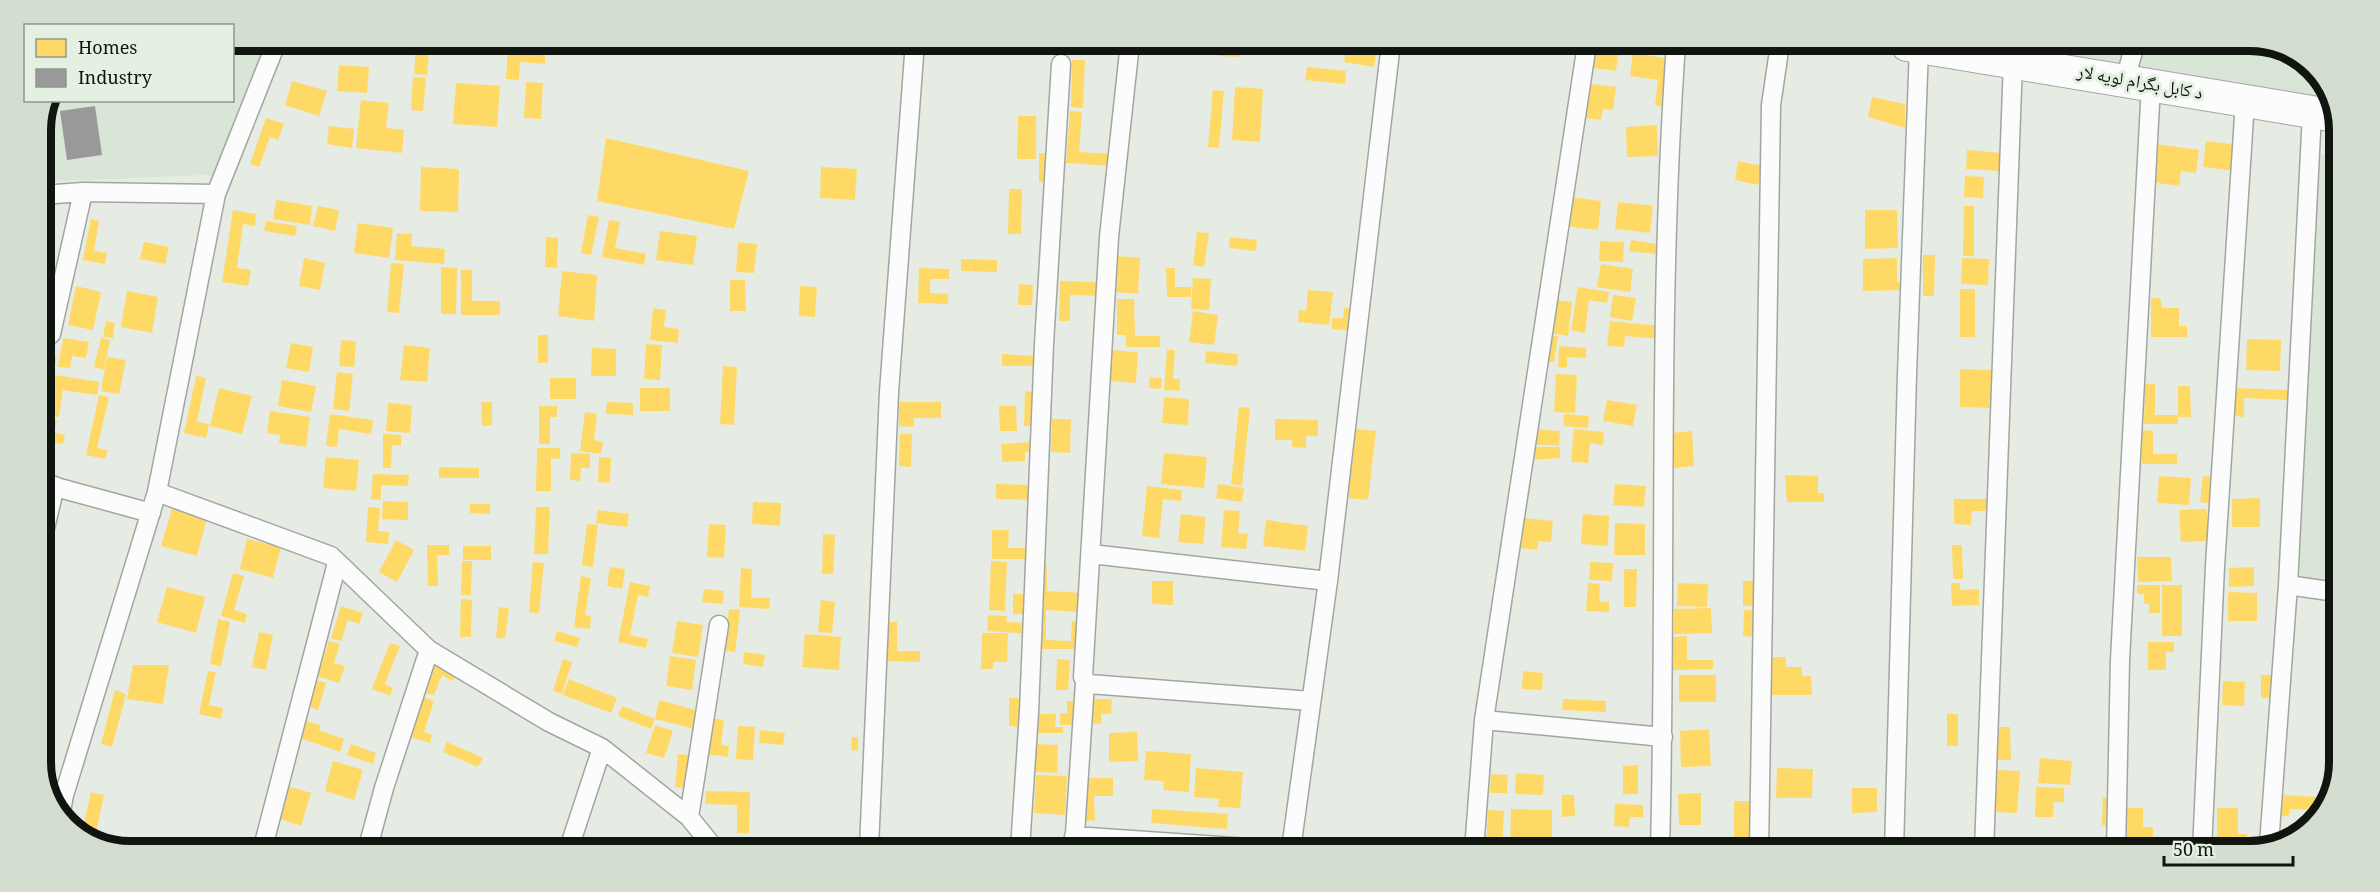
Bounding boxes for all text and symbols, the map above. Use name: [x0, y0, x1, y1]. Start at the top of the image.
legend: [24, 24, 234, 102]
text: Homes: [78, 35, 137, 65]
street label: د کابل بگرام لویه لار: [2073, 58, 2205, 110]
text: Industry: [78, 65, 153, 95]
scale bar: [2164, 829, 2293, 867]
text: 50 m: [2173, 837, 2214, 867]

